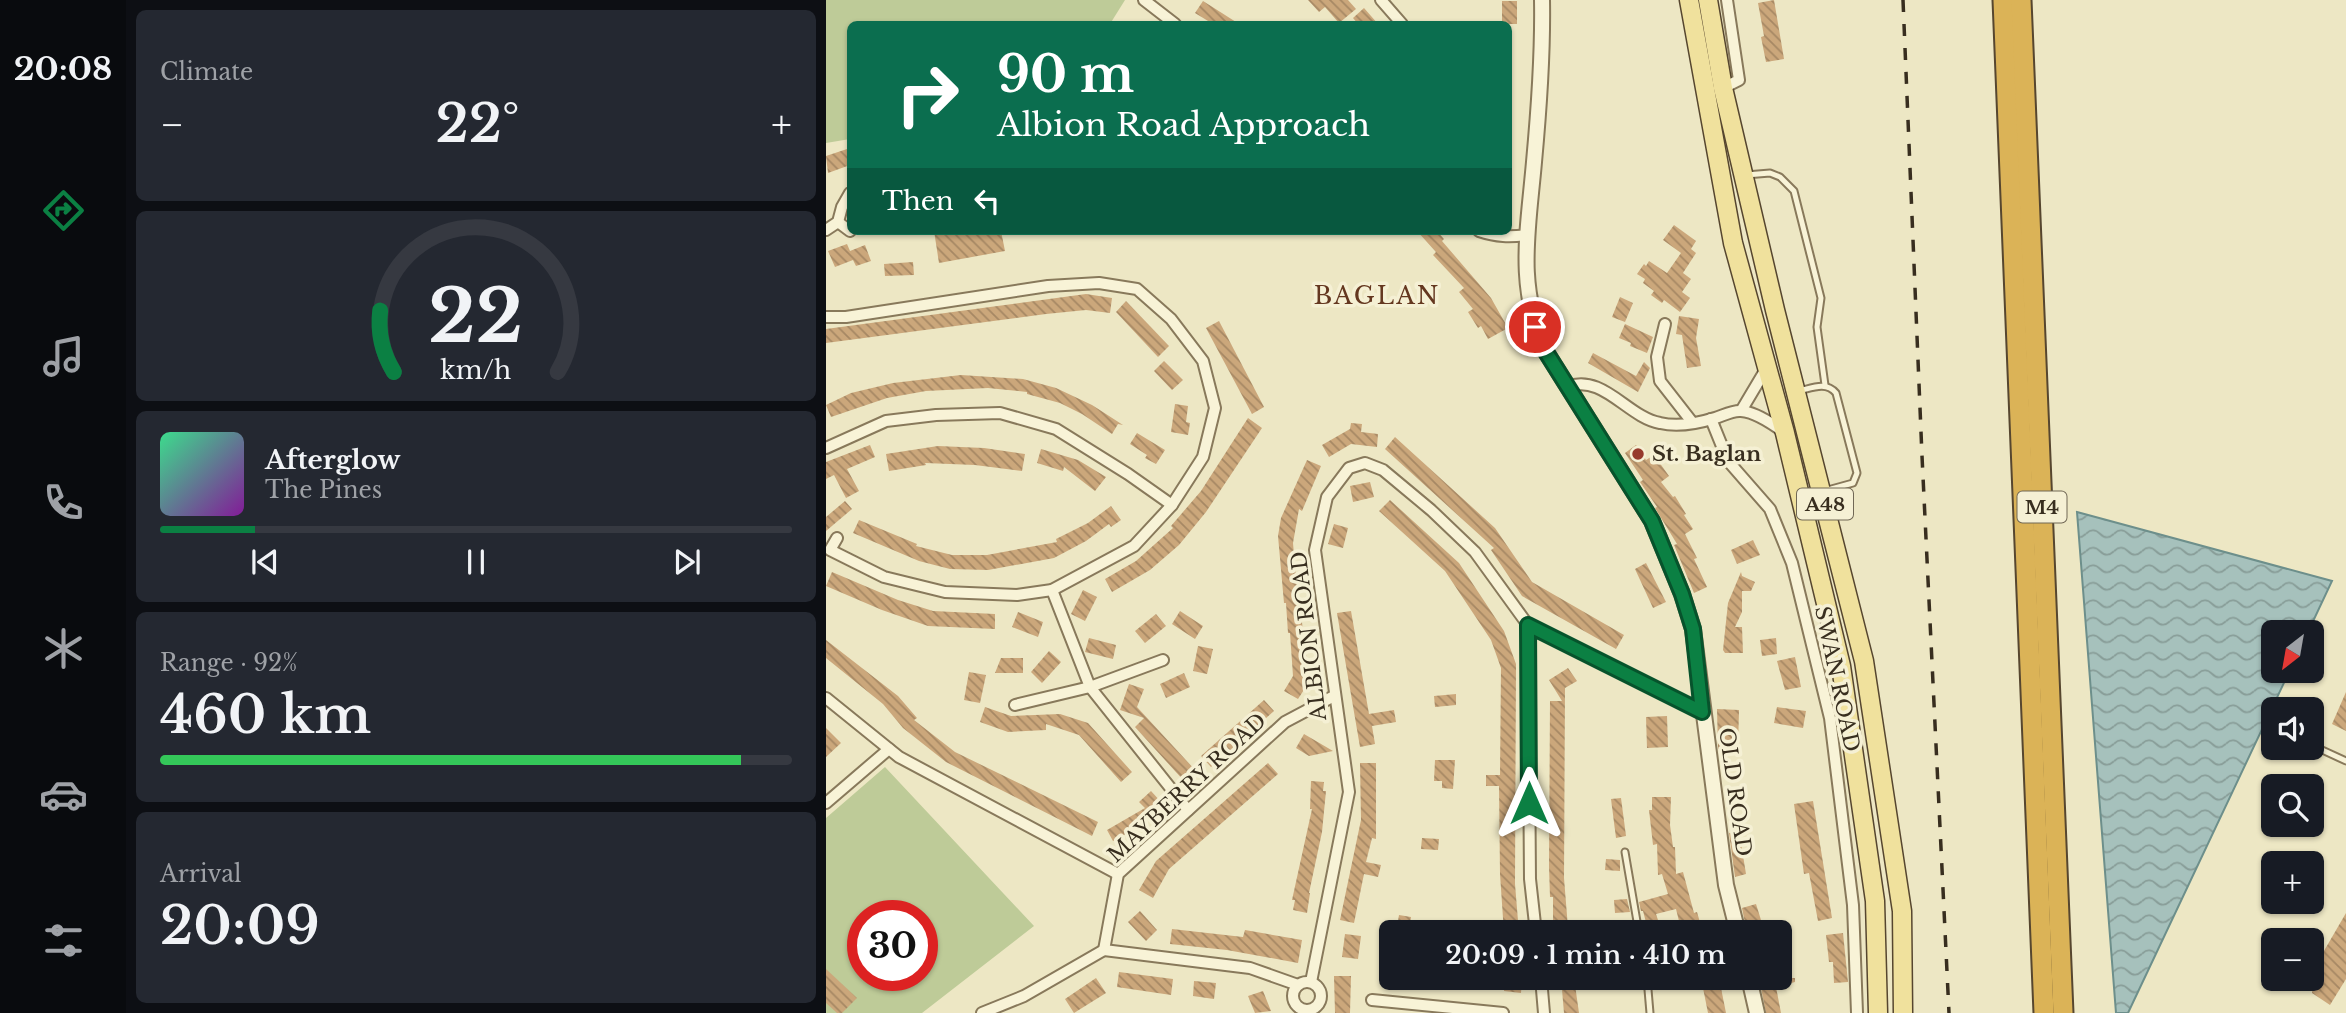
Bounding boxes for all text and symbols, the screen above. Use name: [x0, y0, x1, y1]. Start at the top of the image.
text: 90 m: [997, 44, 1134, 105]
text: 20:08: [14, 49, 112, 89]
icon: right: [882, 49, 973, 140]
text: Climate: [160, 58, 253, 86]
text: 22°: [436, 92, 520, 156]
text: −: [160, 101, 184, 148]
text: +: [771, 101, 792, 148]
text: Albion Road Approach: [997, 105, 1370, 145]
icon: left: [968, 182, 1006, 220]
text: Then: [882, 185, 954, 217]
icon: directions: [39, 186, 88, 235]
text: 22: [429, 271, 523, 362]
district label: BAGLAN: [1314, 281, 1440, 310]
pin: [1505, 297, 1565, 357]
icon: arrive: [1516, 308, 1554, 346]
icon: music: [39, 332, 88, 381]
text: km/h: [441, 355, 511, 386]
place label: St. Baglan: [1652, 441, 1761, 467]
text: Afterglow: [265, 444, 401, 476]
marker: St. Baglan: [1630, 446, 1646, 462]
text: The Pines: [265, 476, 382, 504]
icon: phone: [39, 478, 88, 527]
road number: A48: [1797, 489, 1853, 520]
road number: M4: [2018, 492, 2066, 522]
icon: previous: [246, 543, 284, 581]
icon: pause: [457, 543, 495, 581]
icon: next: [668, 543, 706, 581]
street label: ALBION ROAD: [1286, 550, 1332, 723]
street label: SWAN ROAD: [1809, 604, 1865, 754]
north arrow: [2261, 620, 2324, 682]
map controls: [2261, 620, 2324, 991]
icon: climate: [39, 624, 88, 673]
text: Range · 92%: [160, 649, 298, 677]
text: 460 km: [160, 683, 371, 747]
button: sound: [2261, 697, 2324, 760]
street label: MAYBERRY ROAD: [1102, 708, 1272, 868]
street label: OLD ROAD: [1713, 726, 1757, 858]
position arrow: [1492, 766, 1566, 840]
icon: car: [39, 770, 88, 819]
button: search: [2261, 774, 2324, 837]
button: +: [2261, 851, 2324, 914]
text: Arrival: [160, 860, 241, 888]
text: 20:09: [160, 894, 320, 958]
speed limit sign: 30: [847, 900, 938, 991]
icon: filters: [39, 916, 88, 965]
button: −: [2261, 928, 2324, 991]
text: 20:09 · 1 min · 410 m: [1445, 939, 1726, 971]

